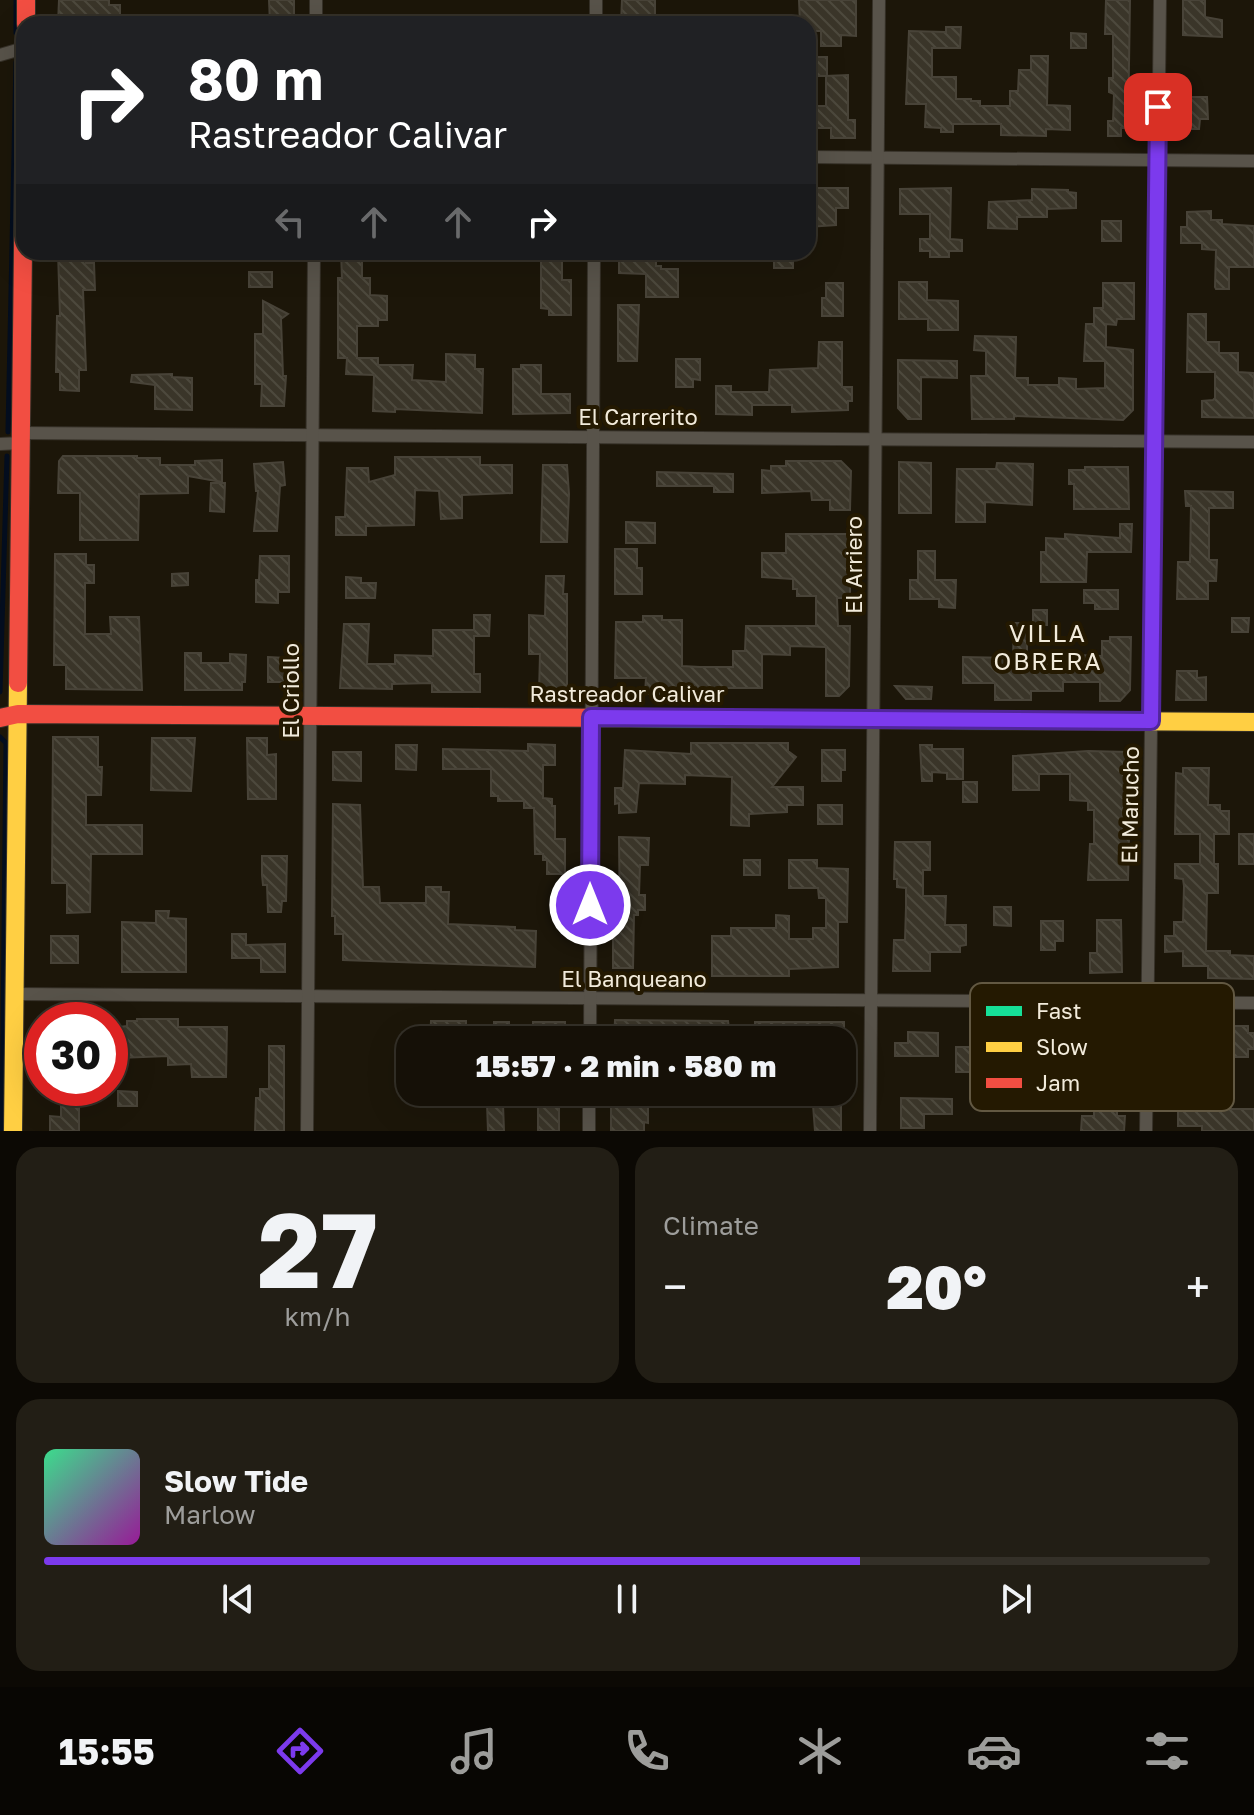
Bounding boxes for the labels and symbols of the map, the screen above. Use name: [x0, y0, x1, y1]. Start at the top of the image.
pin: [1124, 73, 1192, 141]
street label: El Carrerito: [578, 403, 698, 430]
street label: El Arriero: [840, 516, 867, 614]
district label: VILLA OBRERA: [993, 618, 1103, 675]
street label: El Criollo: [277, 643, 304, 739]
street label: Rastreador Calivar: [530, 680, 725, 707]
street label: El Marucho: [1115, 746, 1144, 864]
position arrow: [548, 863, 632, 947]
street label: El Banqueano: [561, 965, 707, 992]
legend: [970, 983, 1234, 1111]
text: Fast: [1036, 997, 1082, 1024]
speed limit sign: 30: [24, 1002, 128, 1106]
text: Slow: [1036, 1033, 1088, 1060]
text: Jam: [1036, 1069, 1080, 1096]

